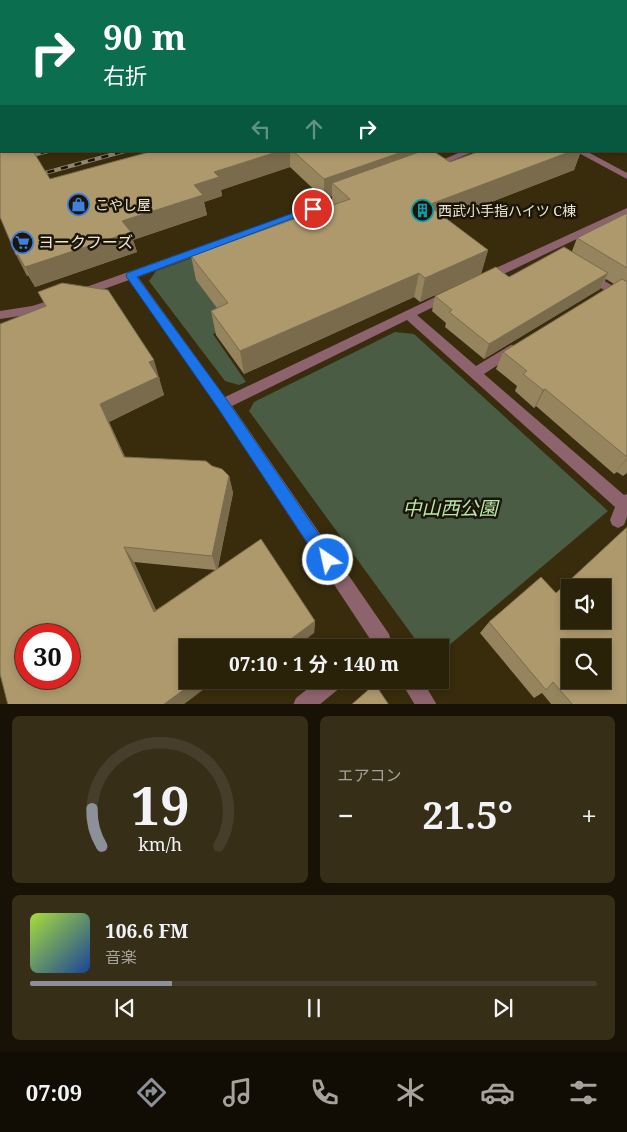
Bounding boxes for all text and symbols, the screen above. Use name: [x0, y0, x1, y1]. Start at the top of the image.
text: 90 m: [103, 13, 186, 60]
icon: right: [20, 20, 85, 85]
text: 右折: [103, 60, 147, 90]
icon: left: [247, 115, 275, 143]
icon: ahead: [300, 115, 328, 143]
icon: right: [353, 115, 381, 143]
pin: [292, 188, 334, 230]
shop icon: こやし屋: [67, 193, 91, 217]
place label: こやし屋: [95, 195, 151, 214]
icon: arrive: [299, 195, 327, 223]
building icon: 西武小手指ハイツ C棟: [410, 199, 434, 223]
place label: 西武小手指ハイツ C棟: [438, 201, 576, 220]
supermarket icon: ヨークフーズ: [10, 230, 34, 254]
place label: ヨークフーズ: [38, 231, 133, 253]
park label: 中山西公園: [402, 495, 500, 521]
position arrow: [301, 533, 353, 585]
map controls: [561, 579, 611, 689]
button: sound: [561, 579, 611, 629]
speed limit sign: 30: [15, 624, 80, 689]
button: search: [561, 639, 611, 689]
text: 07:10 · 1 分 · 140 m: [229, 651, 399, 677]
text: エアコン: [338, 764, 402, 786]
text: 19: [130, 769, 189, 840]
text: 21.5°: [422, 788, 513, 840]
text: −: [338, 796, 354, 834]
text: +: [581, 796, 597, 834]
text: km/h: [138, 832, 182, 856]
text: 106.6 FM: [105, 918, 188, 944]
text: 音楽: [105, 946, 137, 968]
icon: previous: [111, 994, 139, 1022]
icon: pause: [300, 994, 328, 1022]
icon: next: [489, 994, 517, 1022]
icon: directions: [134, 1075, 169, 1110]
icon: music: [220, 1075, 255, 1110]
icon: phone: [307, 1075, 342, 1110]
icon: climate: [393, 1075, 428, 1110]
icon: car: [480, 1075, 515, 1110]
icon: filters: [566, 1075, 601, 1110]
text: 07:09: [26, 1077, 82, 1107]

